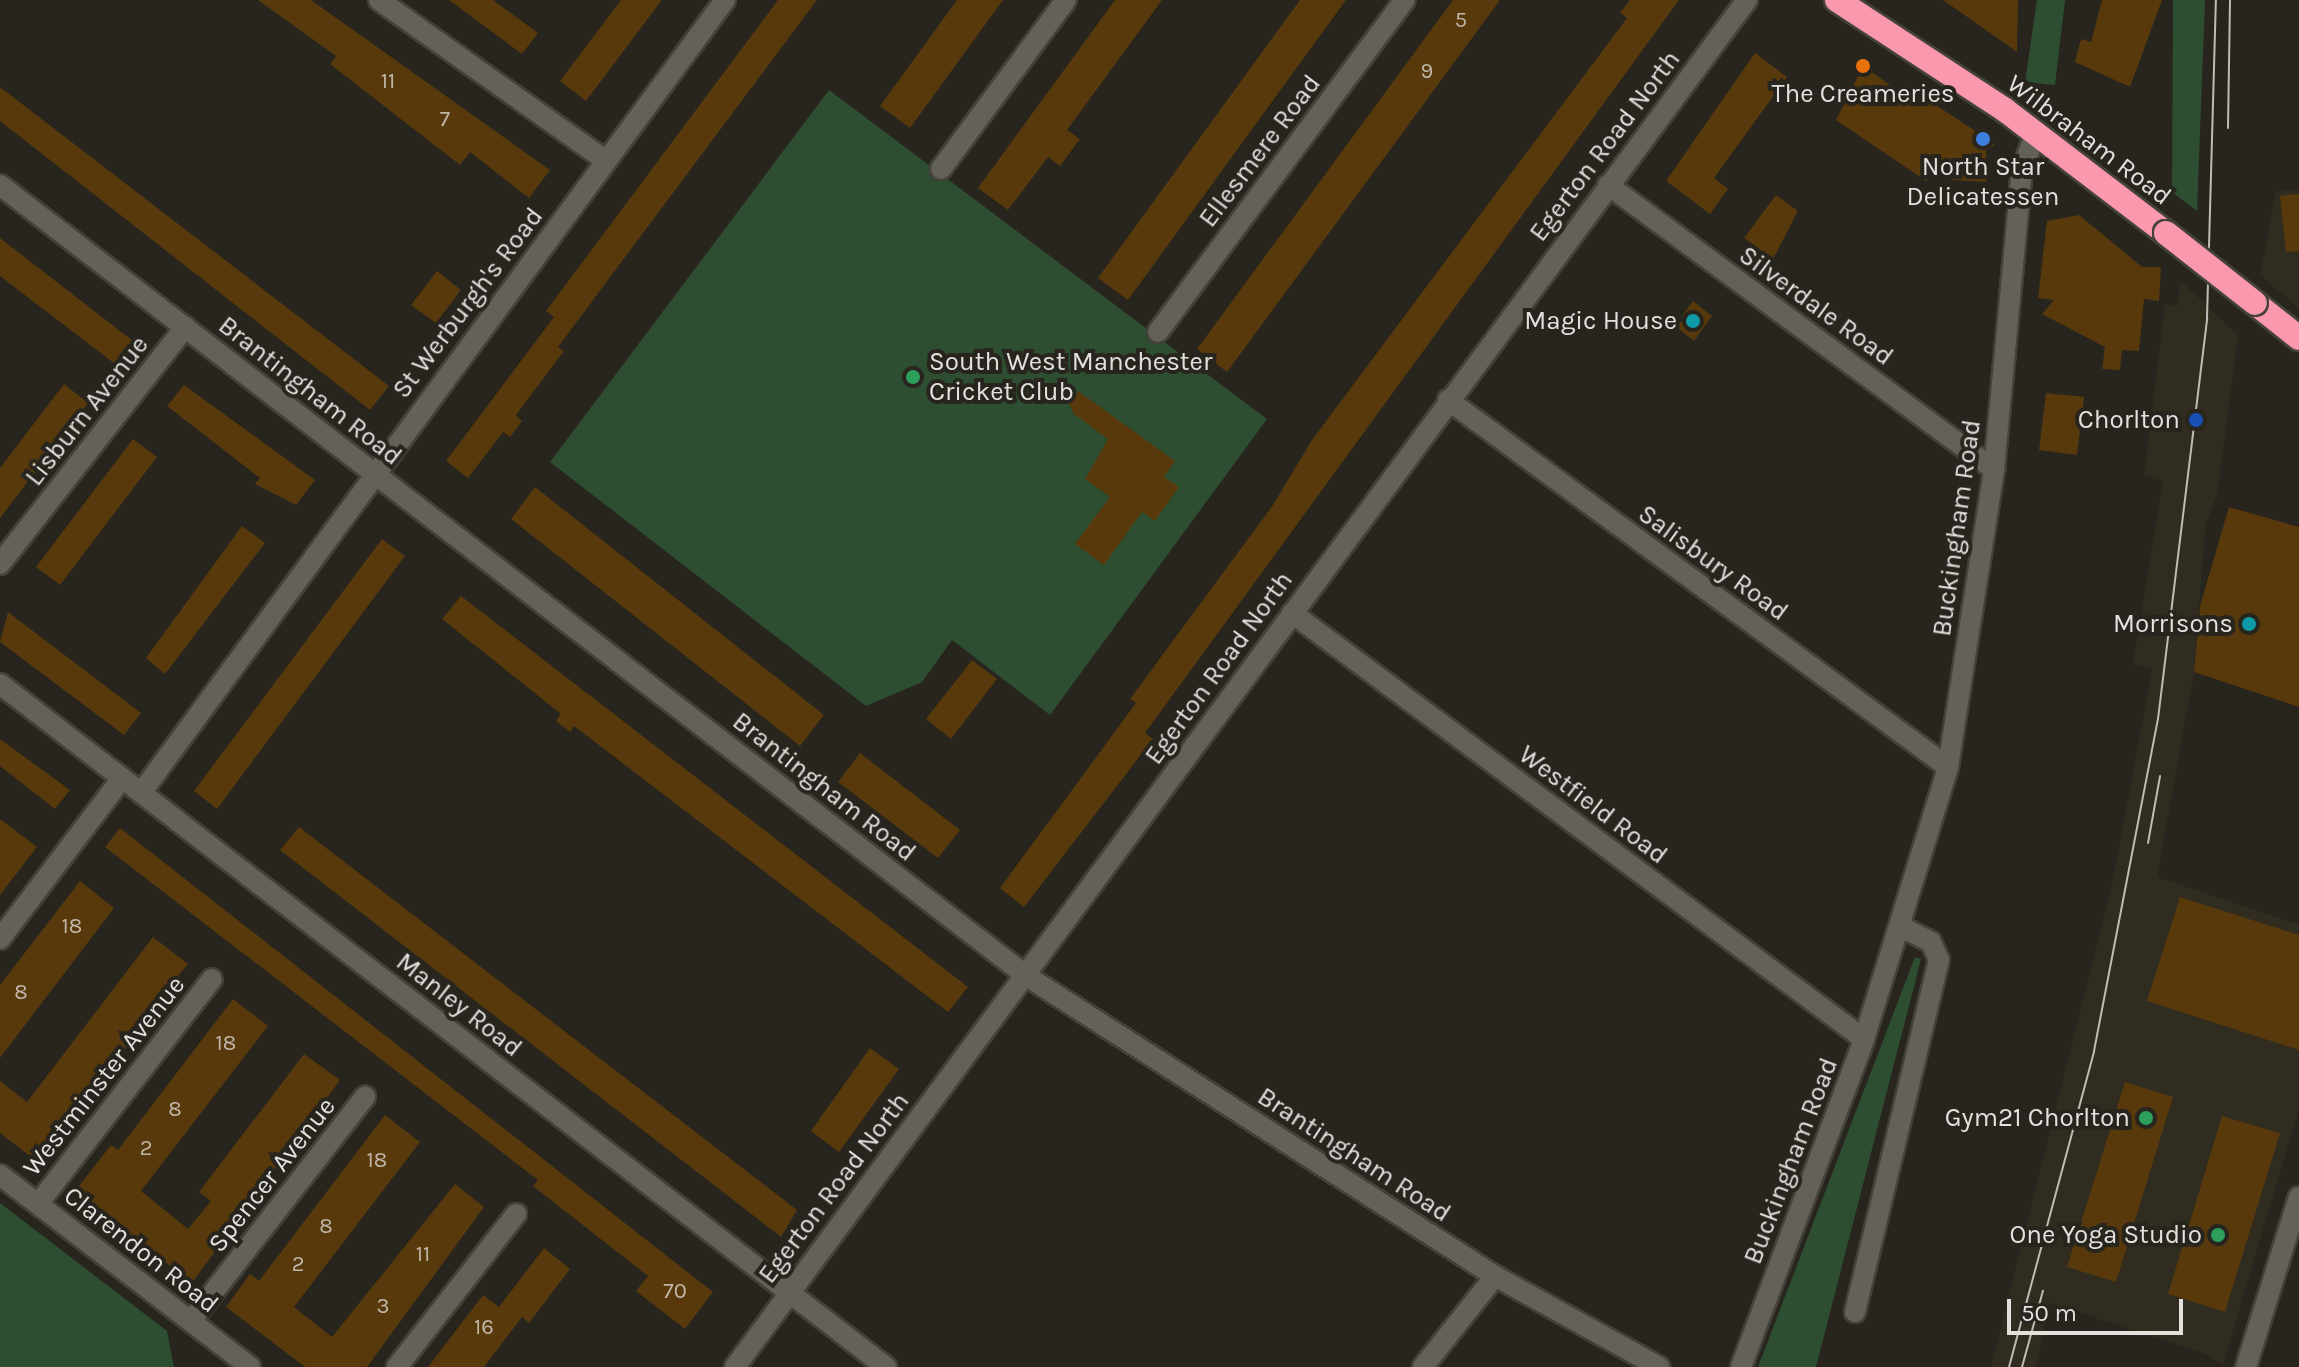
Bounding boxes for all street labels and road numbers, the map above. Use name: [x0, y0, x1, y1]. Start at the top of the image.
street label: Egerton Road North: [1523, 44, 1687, 248]
street label: Wilbraham Road: [2001, 68, 2177, 212]
street label: Ellesmere Road: [1193, 69, 1327, 233]
street label: St Werburgh's Road: [386, 202, 550, 404]
street label: Silverdale Road: [1733, 240, 1899, 372]
street label: Brantingham Road: [212, 310, 408, 472]
street label: Lisburn Avenue: [19, 330, 155, 492]
street label: Buckingham Road: [1926, 418, 1988, 638]
street label: Salisbury Road: [1632, 498, 1794, 628]
street label: Egerton Road North: [1139, 565, 1299, 771]
street label: Brantingham Road: [726, 706, 922, 868]
street label: Westfield Road: [1513, 739, 1673, 871]
street label: Manley Road: [390, 946, 528, 1064]
street label: Westminster Avenue: [16, 970, 192, 1182]
street label: Buckingham Road: [1737, 1053, 1845, 1269]
street label: Brantingham Road: [1252, 1081, 1456, 1229]
street label: Egerton Road North: [752, 1086, 916, 1290]
street label: Spencer Avenue: [202, 1091, 342, 1259]
street label: Clarendon Road: [58, 1180, 224, 1320]

